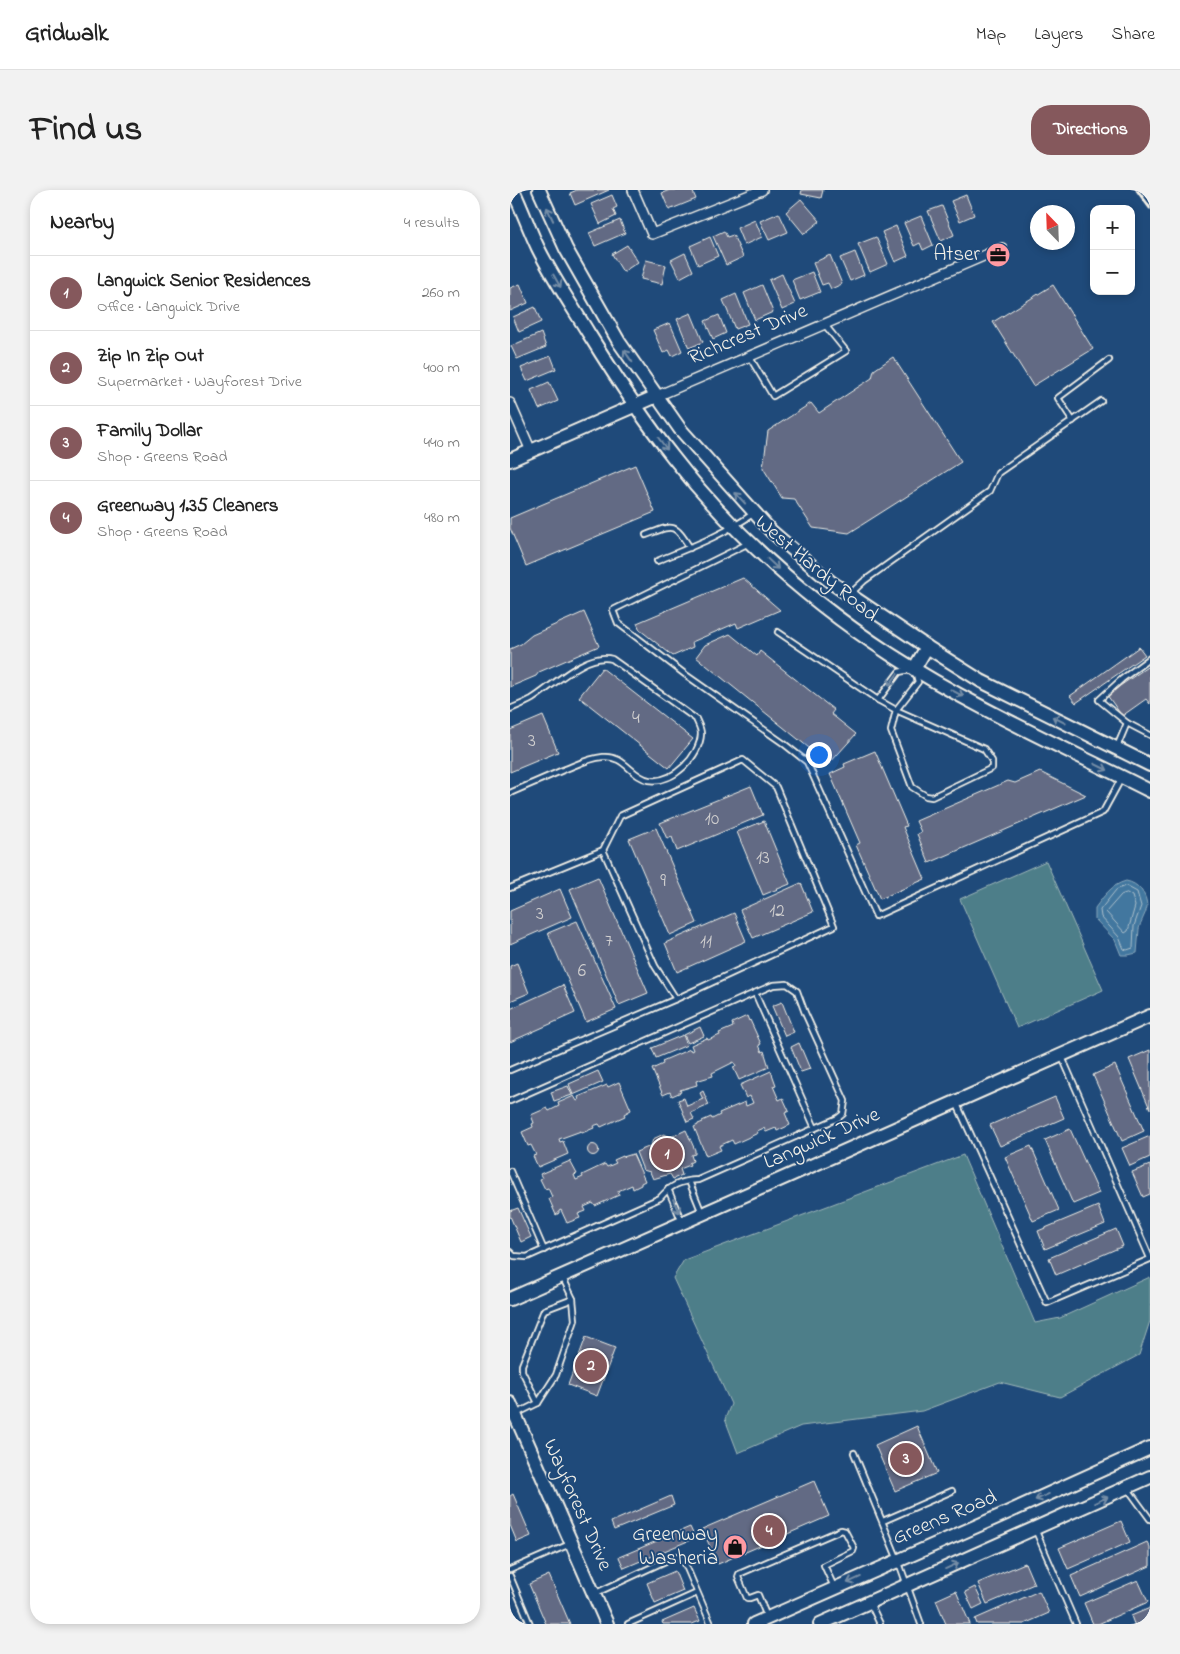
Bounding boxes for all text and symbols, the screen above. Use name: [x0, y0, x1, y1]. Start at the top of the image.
text: Gridwalk: [25, 17, 109, 52]
text: Map: [976, 22, 1006, 48]
text: Layers: [1034, 22, 1084, 48]
text: Share: [1112, 22, 1155, 48]
text: Find us: [30, 105, 142, 156]
button: Directions: [1031, 105, 1150, 155]
north arrow: [1030, 205, 1075, 250]
map controls: [1090, 205, 1135, 295]
button: +: [1090, 205, 1135, 250]
one-way arrow: [545, 207, 554, 222]
text: Nearby: [50, 208, 114, 238]
text: 4 results: [404, 211, 460, 235]
place label: Atser: [933, 240, 980, 270]
office icon: Atser: [985, 242, 1011, 268]
button: −: [1090, 250, 1135, 295]
text: Langwick Senior Residences: [97, 268, 311, 295]
one-way arrow: [553, 273, 563, 288]
text: 1: [63, 281, 69, 305]
text: 260 m: [422, 281, 460, 305]
text: Office · Langwick Drive: [97, 295, 240, 319]
street label: Richcrest Drive: [684, 296, 813, 374]
text: Zip In Zip Out: [97, 343, 204, 370]
one-way arrow: [623, 349, 633, 363]
text: 2: [62, 356, 70, 380]
text: 400 m: [423, 356, 460, 380]
text: Supermarket · Wayforest Drive: [97, 370, 302, 394]
text: Family Dollar: [97, 418, 202, 445]
text: 3: [63, 431, 69, 455]
text: 440 m: [423, 431, 460, 455]
one-way arrow: [658, 437, 668, 451]
text: Shop · Greens Road: [97, 445, 227, 469]
one-way arrow: [734, 492, 746, 505]
text: Greenway 1.35 Cleaners: [97, 493, 278, 520]
text: 4: [63, 506, 69, 530]
text: 480 m: [424, 506, 460, 530]
street label: West Hardy Road: [746, 508, 884, 631]
text: Shop · Greens Road: [97, 520, 227, 544]
one-way arrow: [767, 558, 779, 570]
one-way arrow: [888, 673, 898, 687]
one-way arrow: [949, 688, 964, 698]
house number: 4: [632, 705, 640, 732]
one-way arrow: [1052, 715, 1067, 724]
house number: 3: [528, 728, 536, 755]
your location: [806, 742, 832, 768]
one-way arrow: [1093, 763, 1108, 772]
house number: 10: [705, 806, 719, 833]
house number: 13: [756, 845, 770, 872]
house number: 9: [660, 868, 666, 895]
house number: 12: [769, 898, 785, 925]
house number: 3: [536, 901, 544, 928]
house number: 7: [605, 928, 613, 955]
house number: 11: [700, 929, 712, 956]
house number: 6: [578, 958, 586, 985]
street label: Langwick Drive: [759, 1100, 886, 1180]
pin: 1: [651, 1135, 683, 1173]
one-way arrow: [671, 1198, 681, 1213]
pin: 2: [575, 1347, 607, 1385]
street label: Wayforest Drive: [533, 1434, 620, 1577]
pin: 3: [890, 1440, 922, 1478]
street label: Greens Road: [888, 1483, 1002, 1553]
one-way arrow: [1035, 1493, 1050, 1503]
one-way arrow: [1093, 1494, 1108, 1504]
pin: 4: [753, 1512, 785, 1550]
place label: Greenway Washeria: [632, 1520, 718, 1574]
shop icon: Greenway Washeria: [722, 1534, 748, 1560]
one-way arrow: [944, 1560, 959, 1570]
one-way arrow: [847, 1576, 862, 1585]

